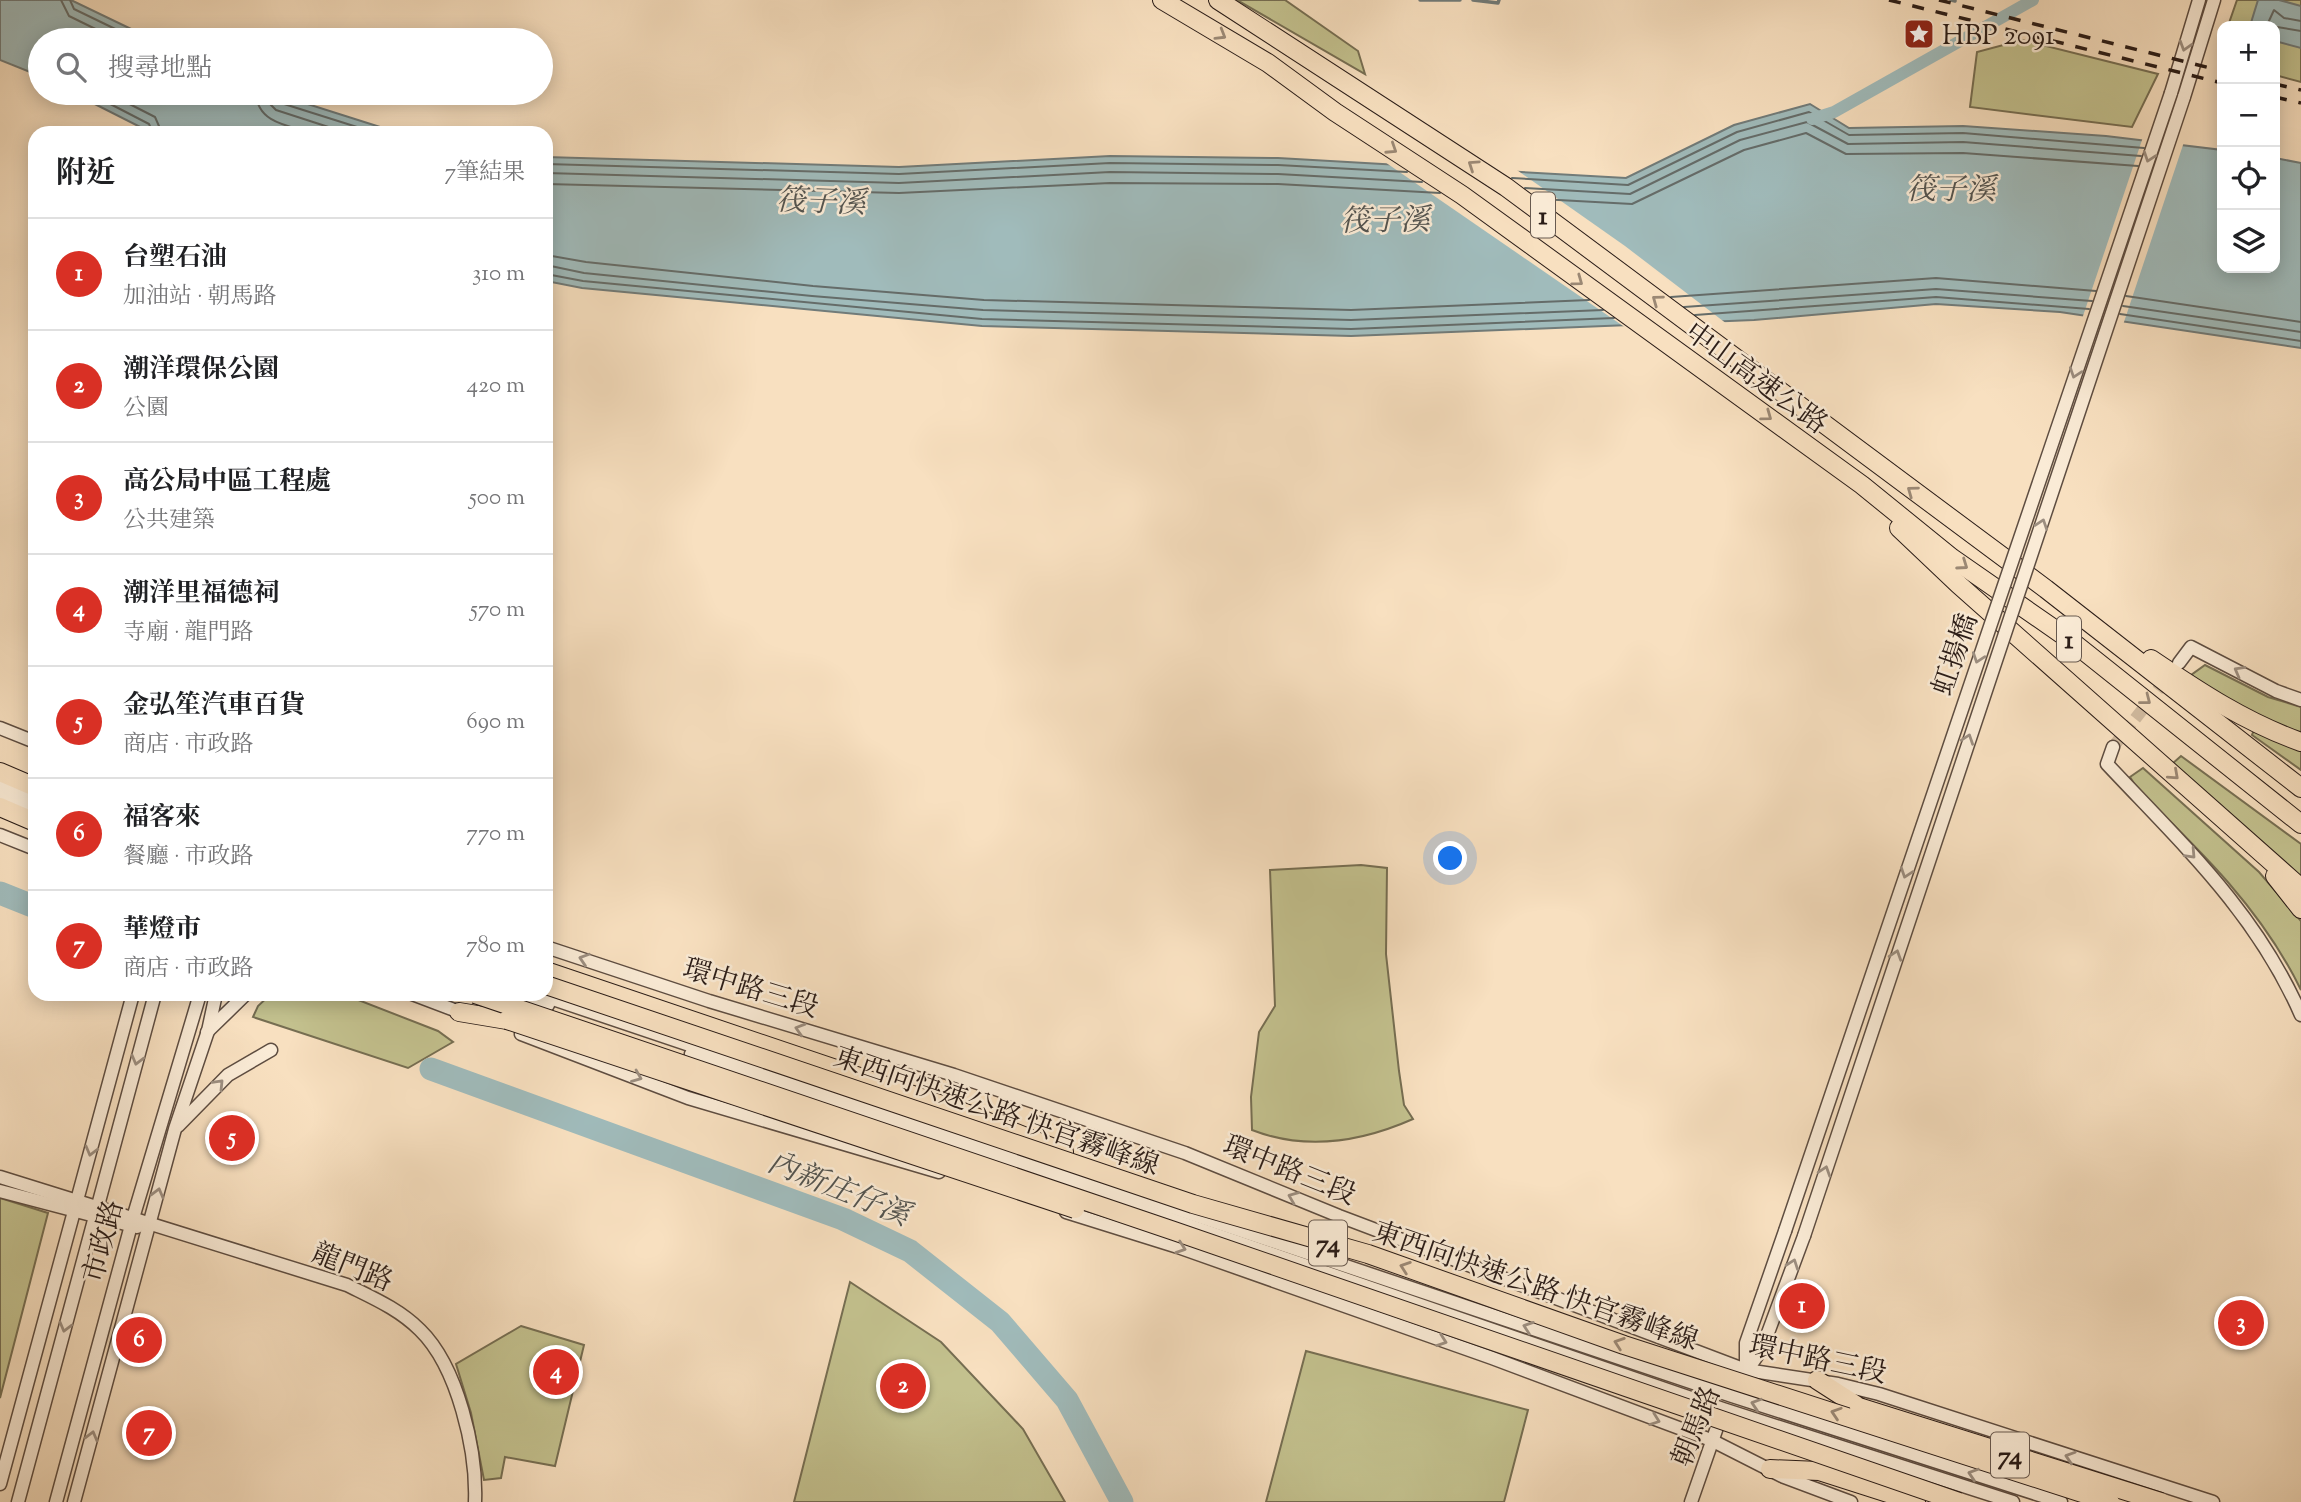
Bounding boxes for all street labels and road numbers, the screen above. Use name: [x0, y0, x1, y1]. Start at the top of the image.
road number: 1: [1531, 192, 1555, 238]
street label: 中山高速公路: [1676, 314, 1835, 445]
street label: 虹揚橋: [1924, 609, 1989, 701]
road number: 1: [2057, 617, 2081, 662]
street label: 環中路三段: [677, 950, 823, 1029]
street label: 東西向快速公路 快官霧峰線: [828, 1038, 1164, 1187]
street label: 環中路三段: [1216, 1127, 1361, 1217]
street label: 市政路: [75, 1196, 135, 1288]
street label: 東西向快速公路 快官霧峰線: [1367, 1213, 1703, 1362]
road number: 74: [1309, 1220, 1347, 1266]
street label: 龍門路: [305, 1235, 398, 1303]
street label: 環中路三段: [1745, 1327, 1890, 1395]
street label: 朝馬路: [1664, 1381, 1732, 1474]
road number: 74: [1991, 1432, 2029, 1478]

